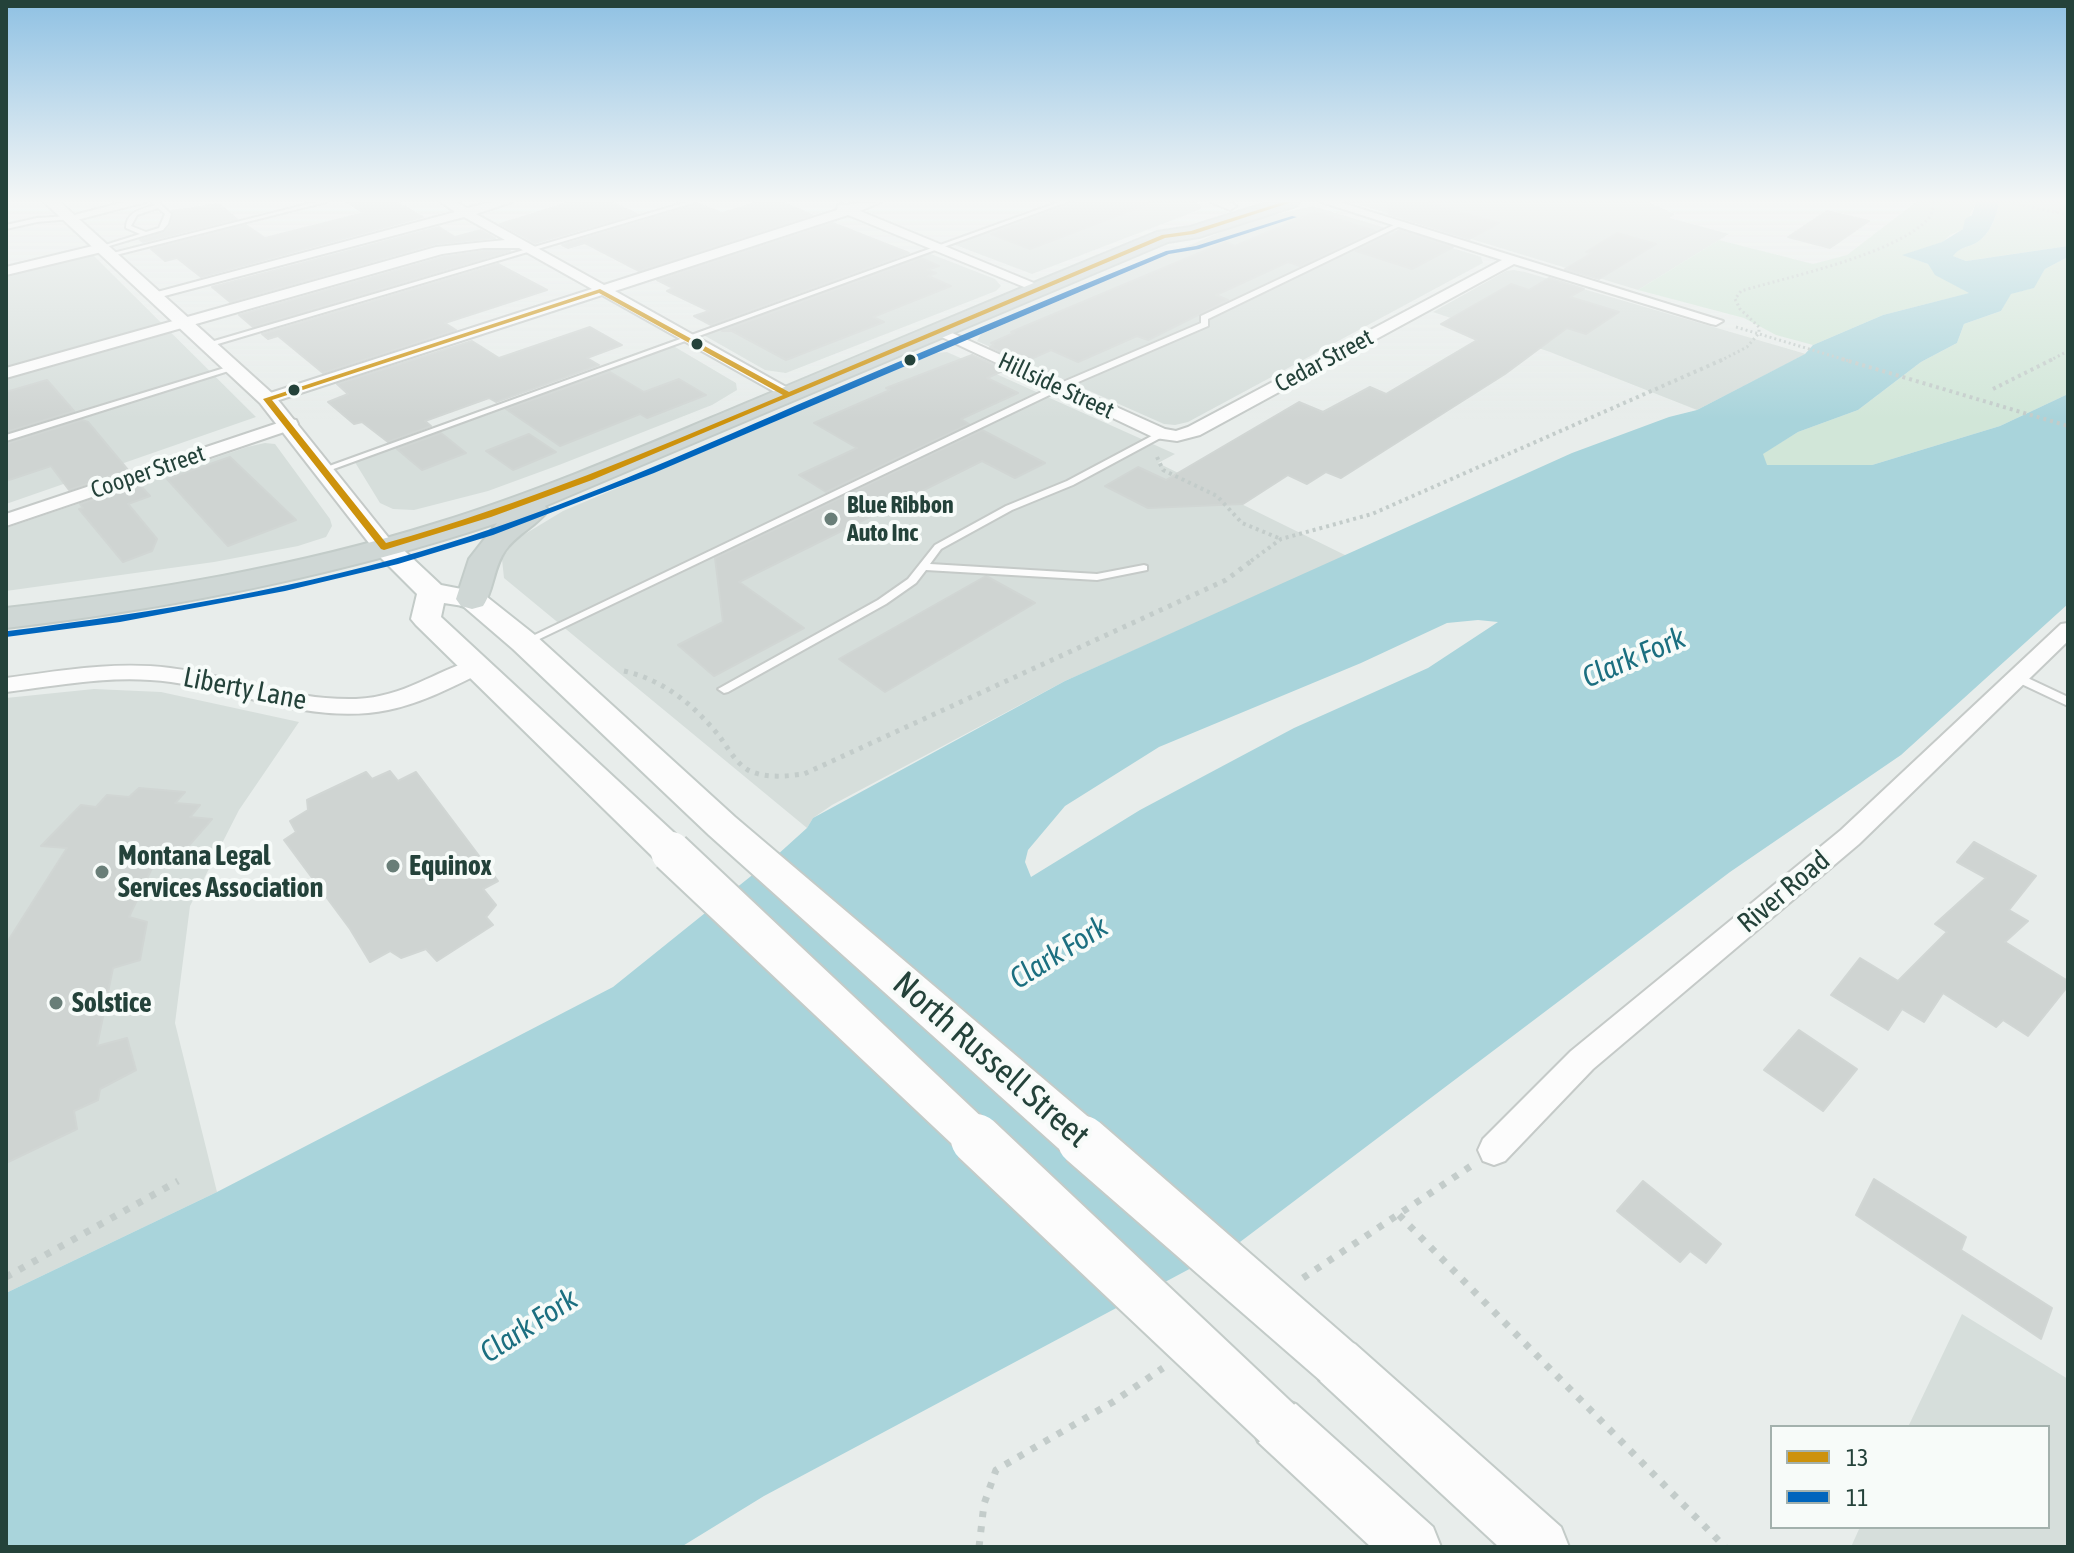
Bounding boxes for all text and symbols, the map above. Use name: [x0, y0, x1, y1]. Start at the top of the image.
street label: Cedar Street: [1270, 323, 1378, 399]
unlabelled marker: [689, 336, 705, 352]
street label: Hillside Street: [994, 347, 1118, 425]
unlabelled marker: [902, 352, 918, 368]
unlabelled marker: [286, 382, 302, 398]
street label: Cooper Street: [87, 439, 209, 505]
place label: Blue Ribbon Auto Inc: [847, 491, 954, 547]
marker: Blue Ribbon Auto Inc: [822, 510, 840, 528]
water label: Clark Fork: [1577, 620, 1691, 696]
street label: Liberty Lane: [181, 661, 309, 717]
place label: Montana Legal Services Association: [118, 839, 323, 905]
street label: River Road: [1731, 844, 1837, 940]
place label: Equinox: [409, 849, 492, 883]
marker: Equinox: [384, 857, 402, 875]
marker: Montana Legal Services Association: [93, 863, 111, 881]
water label: Clark Fork: [1003, 909, 1115, 997]
street label: North Russell Street: [884, 964, 1098, 1156]
place label: Solstice: [72, 986, 152, 1020]
marker: Solstice: [47, 994, 65, 1012]
water label: Clark Fork: [474, 1281, 584, 1371]
legend: [1770, 1425, 2050, 1529]
text: 13: [1846, 1444, 1869, 1471]
text: 11: [1846, 1484, 1869, 1511]

